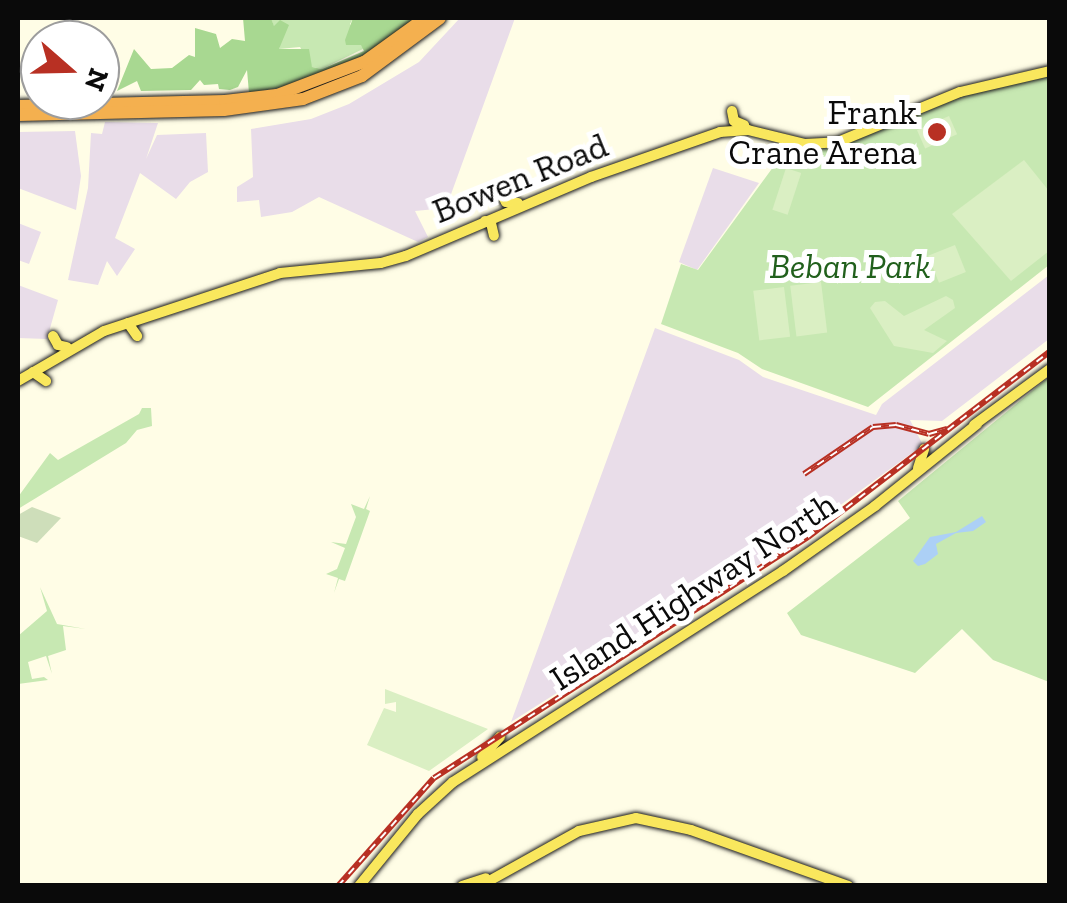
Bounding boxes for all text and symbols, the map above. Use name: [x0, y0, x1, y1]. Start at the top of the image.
north arrow: [20, 20, 120, 120]
text: N: [78, 64, 116, 95]
place label: Frank Crane Arena: [728, 91, 917, 173]
marker: Frank Crane Arena: [926, 121, 948, 143]
street label: Bowen Road: [426, 124, 614, 232]
park label: Beban Park: [769, 245, 931, 287]
street label: Island Highway North: [542, 483, 844, 699]

